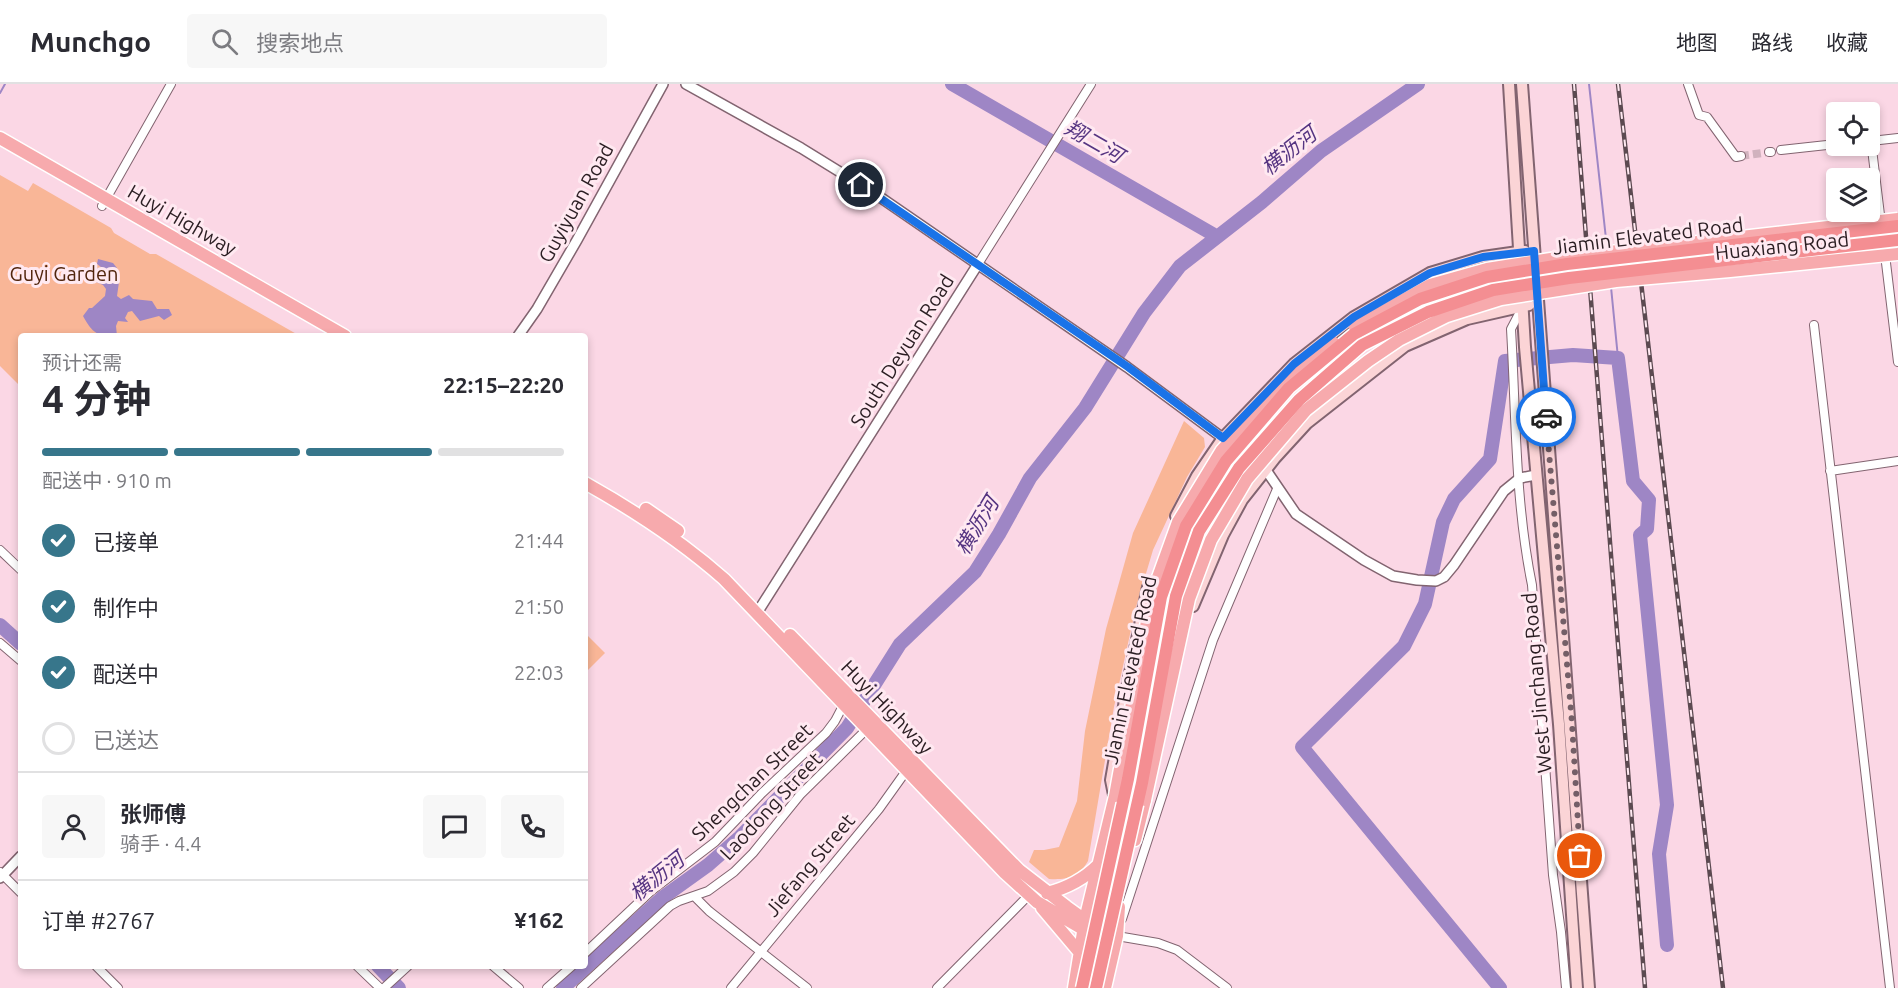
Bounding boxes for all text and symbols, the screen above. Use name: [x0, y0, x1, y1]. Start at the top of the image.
search box: [187, 14, 607, 68]
icon: search: [208, 25, 241, 58]
text: Munchgo: [30, 26, 151, 57]
text: 搜索地点: [256, 30, 344, 55]
text: 地图: [1676, 30, 1718, 54]
text: 路线: [1751, 30, 1793, 54]
text: 收藏: [1826, 30, 1868, 54]
map controls: [1826, 102, 1880, 222]
button: locate: [1826, 102, 1880, 156]
water label: 翔二河: [1061, 115, 1131, 169]
water label: 横沥河: [1256, 119, 1324, 179]
street label: Guyiyuan Road: [533, 139, 618, 266]
pin: [835, 159, 886, 210]
icon: home: [844, 168, 877, 201]
button: layers: [1826, 168, 1880, 222]
street label: Huyi Highway: [124, 179, 241, 260]
street label: Jiamin Elevated Road: [1551, 212, 1745, 259]
street label: Huaxiang Road: [1714, 227, 1850, 264]
park label: Guyi Garden: [10, 262, 118, 285]
street label: South Deyuan Road: [845, 270, 958, 431]
text: 预计还需: [42, 351, 122, 374]
text: 22:15–22:20: [443, 372, 564, 397]
text: 4 分钟: [42, 377, 151, 420]
courier: [1516, 387, 1576, 447]
icon: car: [1530, 401, 1563, 434]
text: 配送中 · 910 m: [42, 469, 172, 492]
water label: 横沥河: [950, 489, 1005, 559]
icon: check: [42, 524, 75, 557]
text: 已接单: [93, 529, 159, 554]
text: 21:44: [514, 529, 564, 552]
street label: Jiamin Elevated Road: [1098, 574, 1161, 766]
icon: check: [42, 590, 75, 623]
street label: West Jinchang Road: [1517, 592, 1556, 774]
text: 制作中: [93, 595, 159, 620]
text: 21:50: [514, 595, 564, 618]
street label: Huyi Highway: [837, 655, 938, 759]
icon: check: [42, 656, 75, 689]
text: 配送中: [93, 661, 159, 686]
text: 22:03: [514, 661, 564, 684]
street label: Shengchan Street: [687, 718, 817, 845]
text: 已送达: [93, 727, 159, 752]
street label: Laodong Street: [715, 747, 827, 864]
button: person: [42, 795, 105, 858]
button: chat: [423, 795, 486, 858]
button: phone: [501, 795, 564, 858]
text: 张师傅: [120, 801, 186, 826]
street label: Jiefang Street: [760, 809, 859, 921]
pin: [1554, 830, 1605, 881]
text: 骑手 · 4.4: [120, 832, 202, 855]
icon: bag: [1563, 839, 1596, 872]
water label: 横沥河: [624, 845, 692, 905]
text: ¥162: [514, 907, 564, 932]
text: 订单 #2767: [42, 908, 155, 933]

